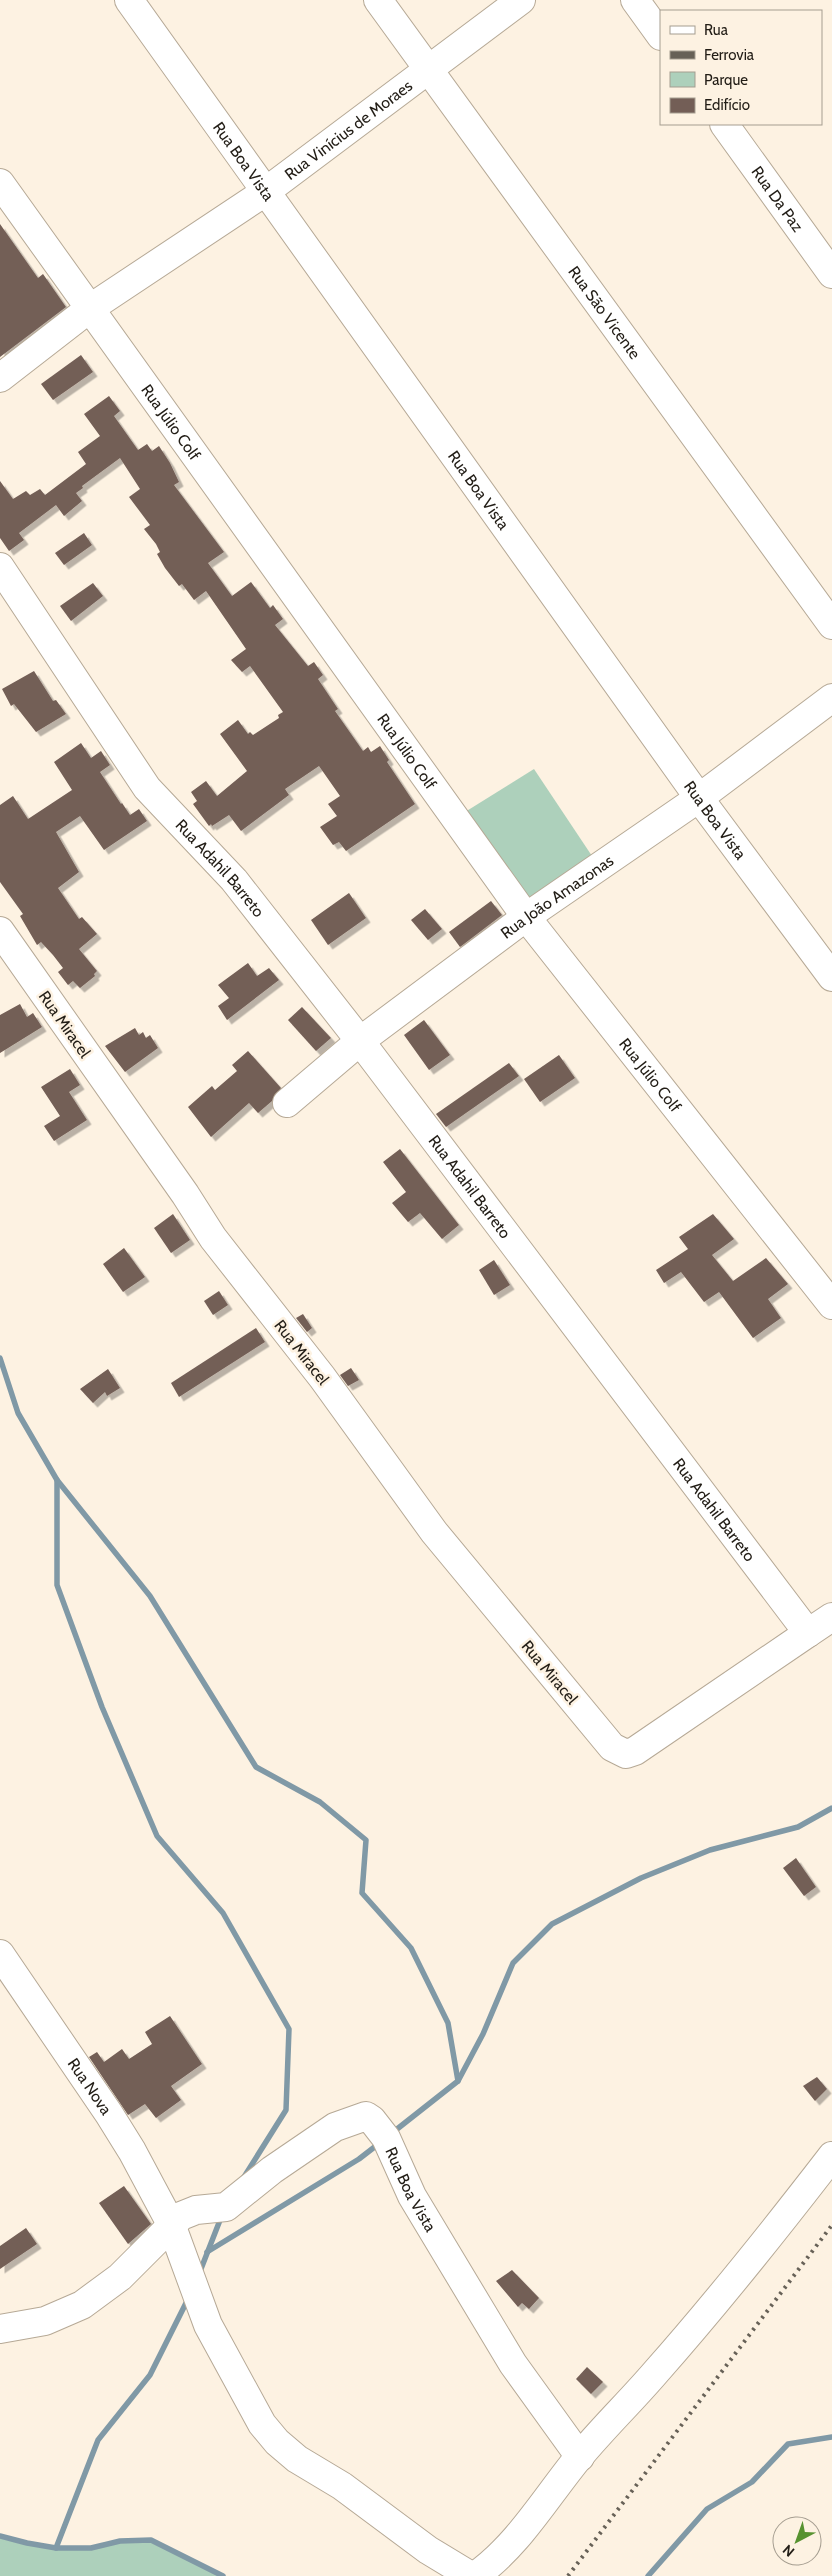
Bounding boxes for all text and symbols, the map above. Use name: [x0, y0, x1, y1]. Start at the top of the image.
legend: [660, 10, 822, 125]
text: Rua: [704, 21, 729, 39]
text: Ferrovia: [704, 46, 755, 64]
text: Parque: [704, 71, 748, 89]
street label: Rua Vinícius de Moraes: [281, 76, 416, 184]
text: Edifício: [704, 96, 750, 114]
street label: Rua Boa Vista: [209, 118, 278, 205]
street label: Rua Da Paz: [747, 163, 808, 236]
street label: Rua São Vicente: [564, 262, 645, 363]
street label: Rua Júlio Colf: [137, 381, 205, 464]
street label: Rua Boa Vista: [444, 447, 513, 534]
street label: Rua Júlio Colf: [373, 710, 441, 794]
street label: Rua Boa Vista: [680, 777, 750, 863]
street label: Rua Adahil Barreto: [172, 816, 268, 921]
street label: Rua João Amazonas: [497, 851, 617, 943]
street label: Rua Miracel: [35, 987, 95, 1061]
street label: Rua Júlio Colf: [615, 1034, 685, 1116]
street label: Rua Adahil Barreto: [425, 1131, 515, 1242]
street label: Rua Miracel: [270, 1316, 333, 1389]
street label: Rua Adahil Barreto: [669, 1454, 759, 1565]
street label: Rua Miracel: [518, 1637, 582, 1708]
street label: Rua Nova: [64, 2055, 116, 2119]
street label: Rua Boa Vista: [381, 2144, 440, 2235]
north arrow: [772, 2516, 822, 2566]
text: N: [779, 2541, 798, 2561]

